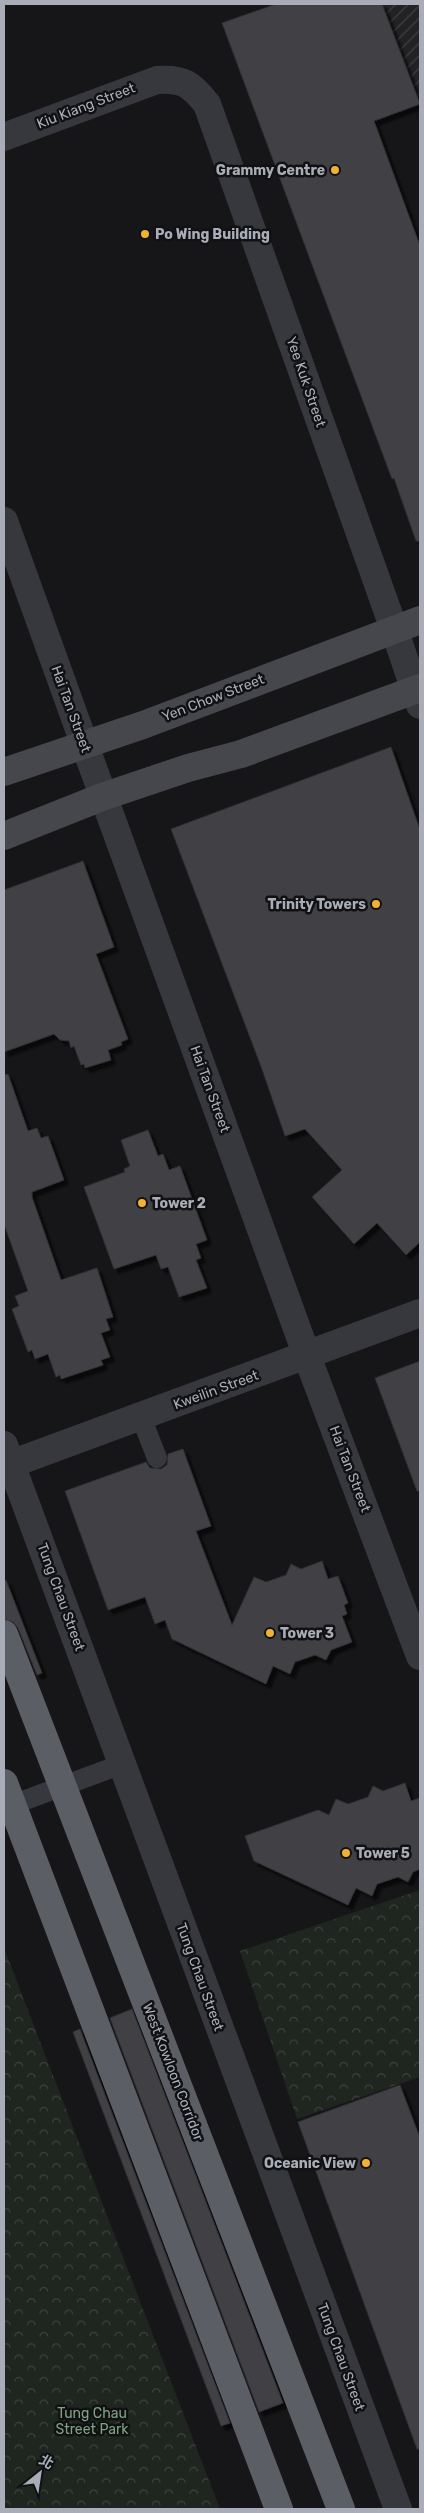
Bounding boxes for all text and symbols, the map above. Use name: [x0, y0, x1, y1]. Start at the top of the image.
street label: Kiu Kiang Street: [34, 79, 138, 133]
place label: Grammy Centre: [216, 162, 325, 179]
marker: Grammy Centre: [329, 164, 341, 176]
place label: Po Wing Building: [155, 226, 270, 243]
marker: Po Wing Building: [139, 228, 151, 240]
street label: Yee Kuk Street: [283, 335, 330, 430]
street label: Hai Tan Street: [47, 663, 95, 755]
street label: Yen Chow Street: [159, 670, 267, 725]
place label: Trinity Towers: [267, 896, 366, 913]
marker: Trinity Towers: [370, 898, 382, 910]
street label: Hai Tan Street: [186, 1043, 234, 1135]
place label: Tower 2: [152, 1195, 206, 1212]
marker: Tower 2: [136, 1197, 148, 1209]
street label: Kweilin Street: [171, 1367, 261, 1413]
street label: Hai Tan Street: [326, 1423, 374, 1515]
street label: Tung Chau Street: [34, 1541, 89, 1654]
place label: Tower 3: [280, 1625, 334, 1642]
marker: Tower 3: [264, 1627, 276, 1639]
place label: Tower 5: [356, 1845, 410, 1862]
marker: Tower 5: [340, 1847, 352, 1859]
street label: Tung Chau Street: [173, 1921, 228, 2034]
street label: West Kowloon Corridor: [139, 2001, 207, 2144]
place label: Oceanic View: [264, 2155, 356, 2172]
marker: Oceanic View: [360, 2157, 372, 2169]
street label: Tung Chau Street: [314, 2301, 369, 2414]
park label: Tung Chau Street Park: [55, 2405, 129, 2438]
north arrow: [15, 2448, 65, 2498]
text: 北: [36, 2451, 57, 2473]

